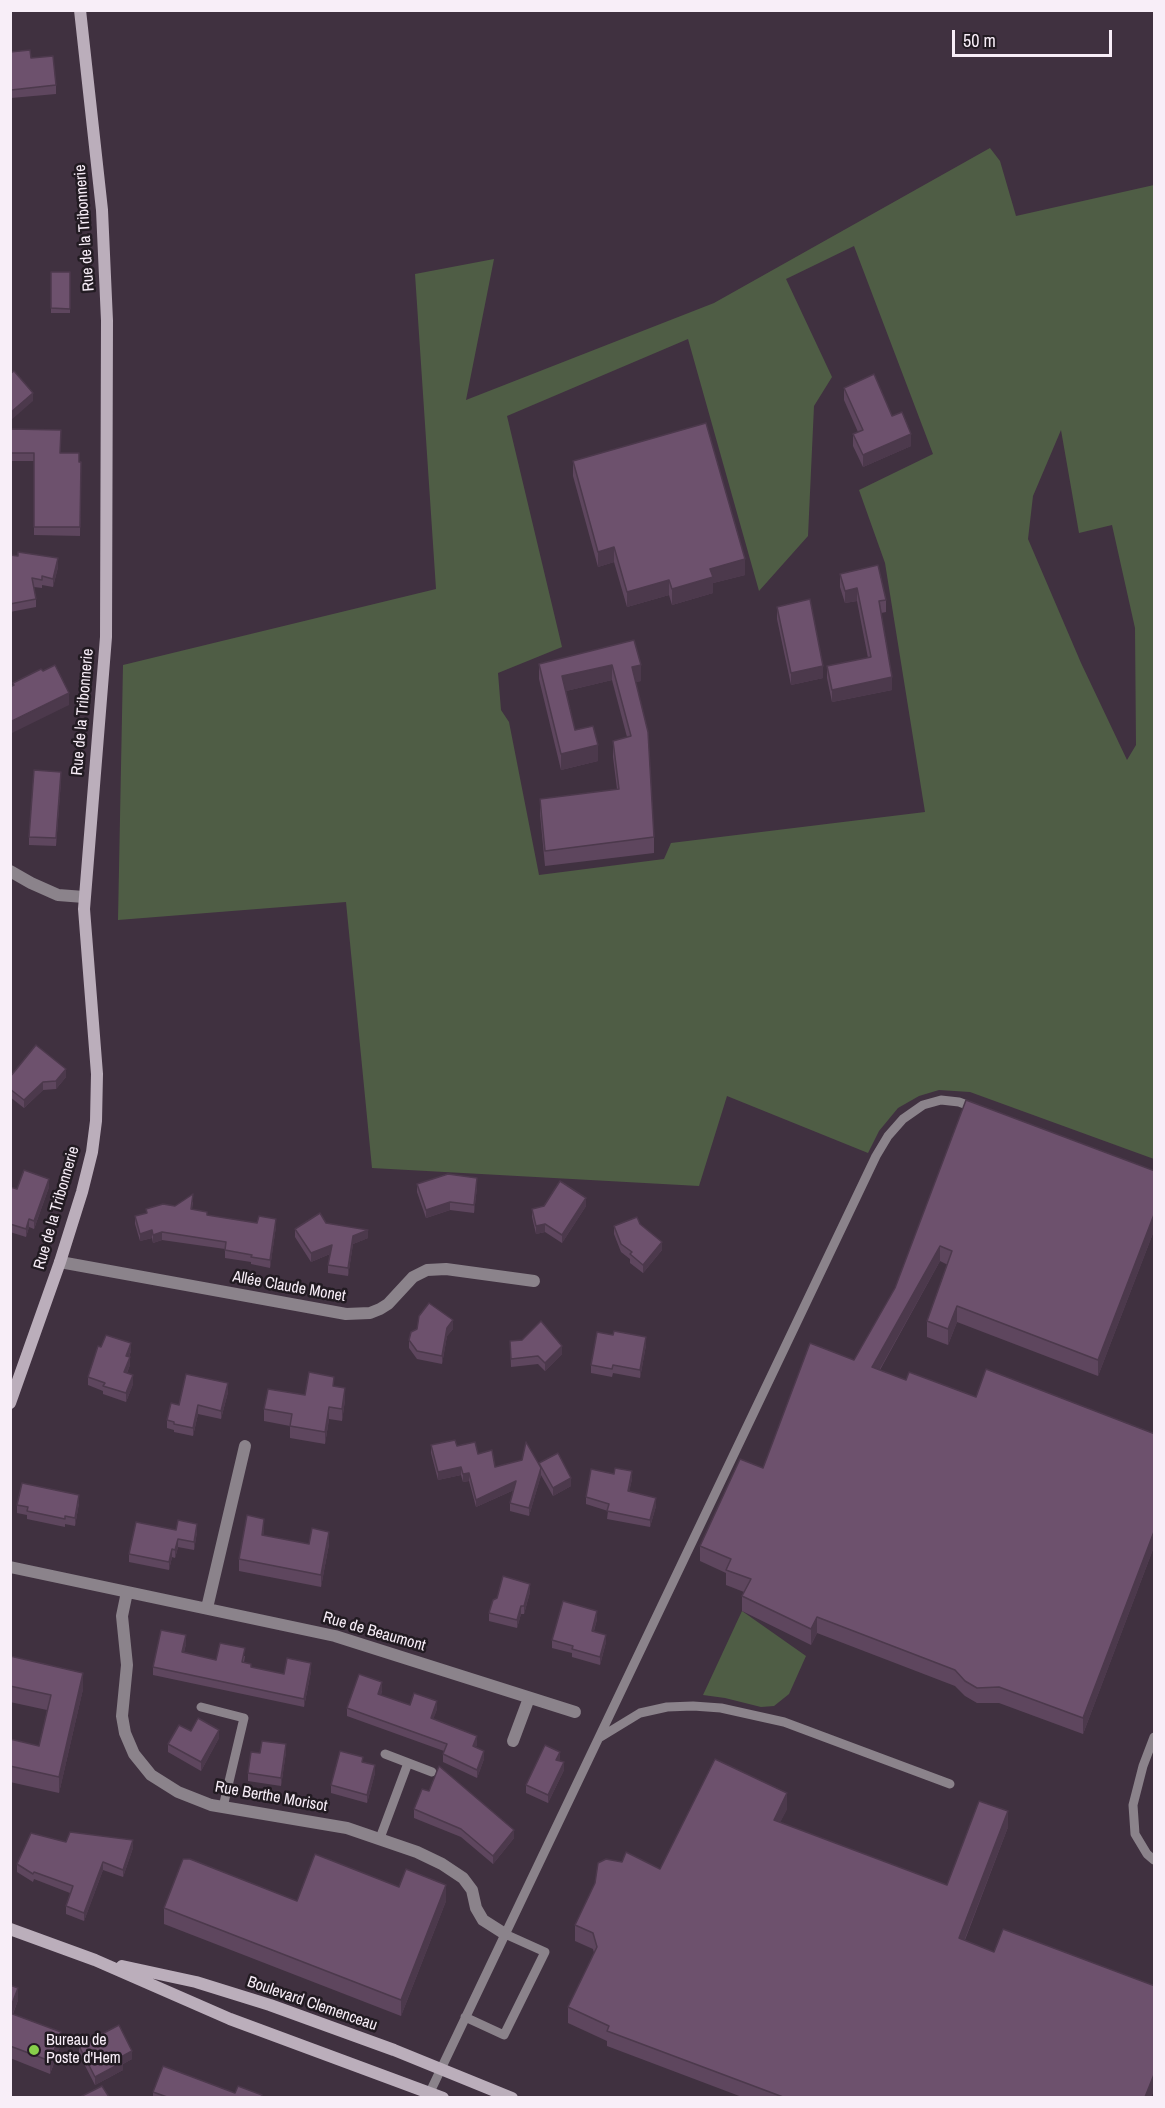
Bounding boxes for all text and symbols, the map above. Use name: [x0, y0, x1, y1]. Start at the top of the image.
scale bar: [955, 18, 1116, 56]
text: 50 m: [963, 28, 996, 53]
street label: Rue de la Tribonnerie: [71, 164, 99, 292]
street label: Rue de la Tribonnerie: [68, 648, 98, 776]
street label: Rue de la Tribonnerie: [30, 1144, 84, 1272]
street label: Allée Claude Monet: [231, 1268, 347, 1306]
street label: Rue de Beaumont: [321, 1608, 427, 1656]
street label: Rue Berthe Morisot: [213, 1778, 329, 1816]
street label: Boulevard Clemenceau: [244, 1973, 380, 2035]
place label: Bureau de Poste d'Hem: [46, 2031, 121, 2069]
marker: Bureau de Poste d'Hem: [27, 2043, 41, 2057]

